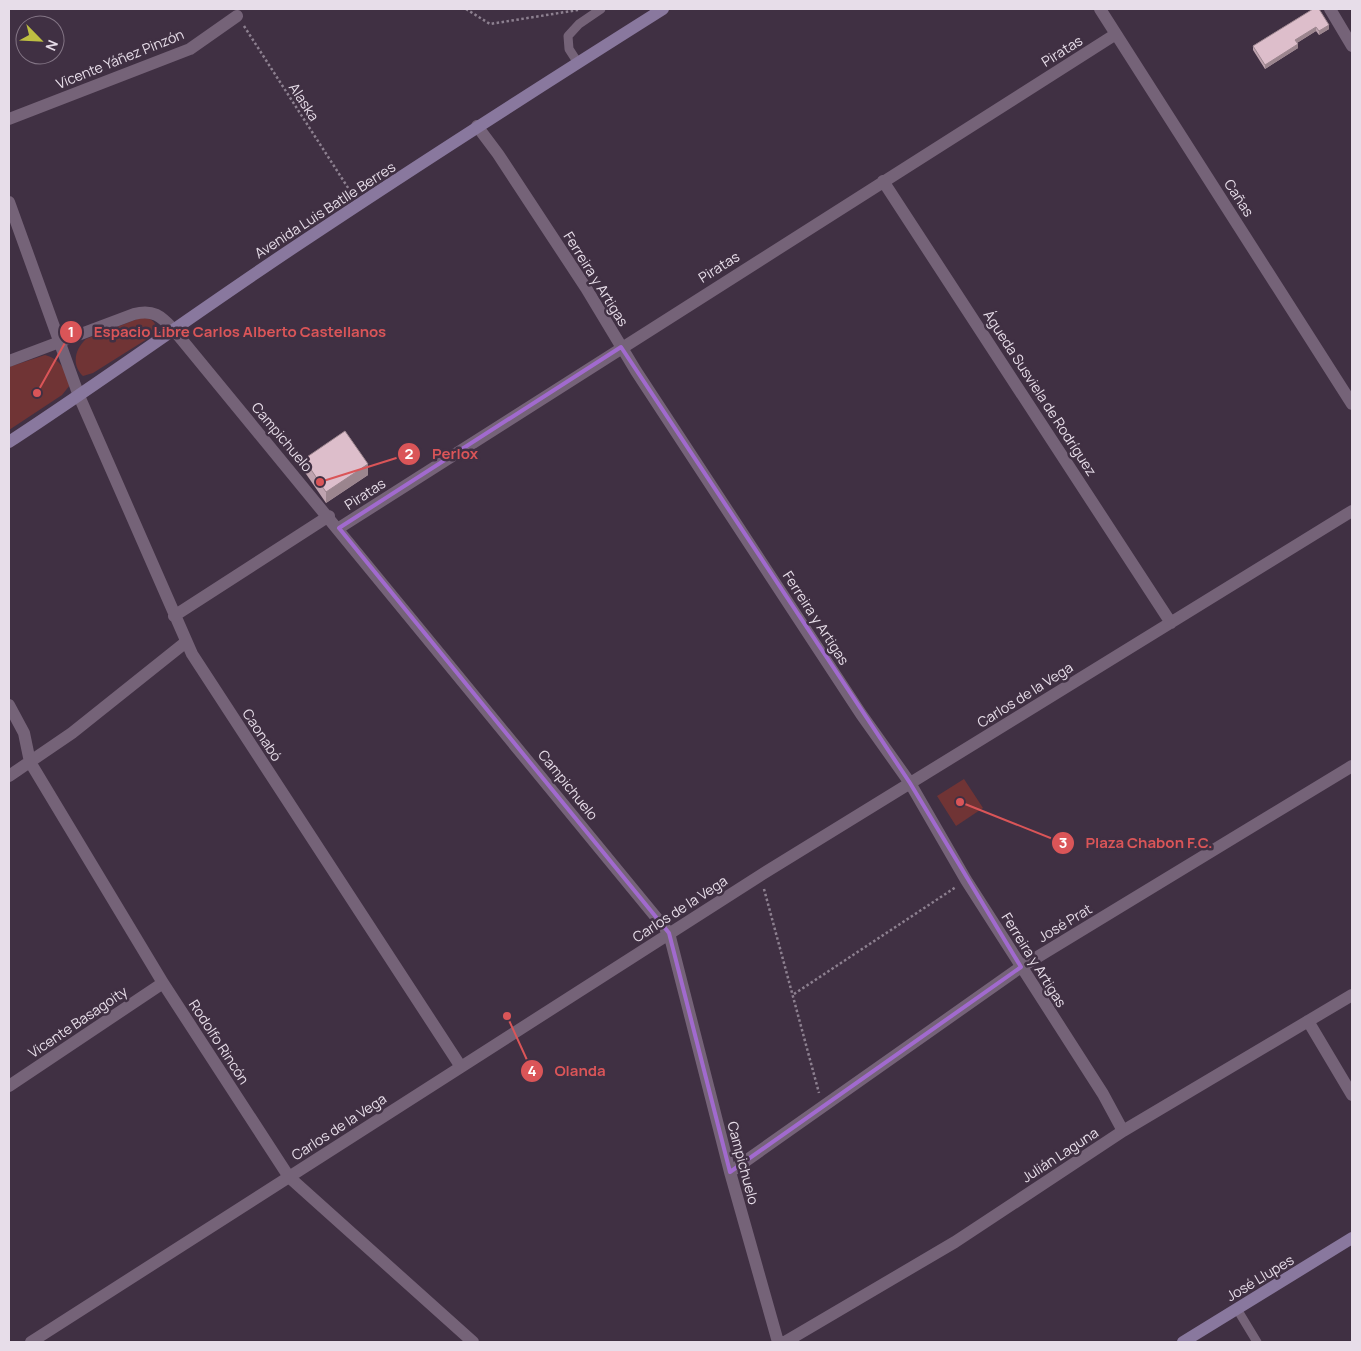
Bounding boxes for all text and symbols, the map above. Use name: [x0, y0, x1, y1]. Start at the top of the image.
north arrow: [15, 15, 65, 65]
street label: Vicente Yáñez Pinzón: [53, 24, 187, 93]
street label: Piratas: [1038, 31, 1086, 71]
text: N: [42, 37, 63, 54]
street label: Alaska: [285, 79, 324, 125]
street label: Avenida Luis Batlle Berres: [251, 157, 399, 262]
street label: Cañas: [1220, 175, 1259, 220]
street label: Ferreira y Artigas: [560, 228, 633, 330]
street label: Piratas: [695, 247, 743, 287]
street label: Águeda Susviela de Rodríguez: [980, 306, 1101, 479]
callout: Espacio Libre Carlos Alberto Castellanos: [59, 317, 396, 347]
text: 1: [68, 321, 74, 342]
text: Espacio Libre Carlos Alberto Castellanos: [94, 321, 386, 342]
street label: Campichuelo: [248, 398, 317, 475]
callout: Perlox: [397, 439, 488, 469]
text: 2: [405, 443, 414, 464]
text: Perlox: [432, 443, 479, 464]
street label: Piratas: [341, 473, 389, 514]
street label: Ferreira y Artigas: [779, 567, 854, 668]
street label: Carlos de la Vega: [973, 658, 1076, 732]
street label: Caonabó: [238, 705, 286, 765]
street label: Campichuelo: [534, 746, 603, 824]
callout: Plaza Chabon F.C.: [1051, 828, 1223, 858]
text: 3: [1059, 832, 1067, 853]
text: Plaza Chabon F.C.: [1085, 832, 1213, 853]
street label: Carlos de la Vega: [629, 871, 731, 946]
street label: José Prat: [1034, 899, 1096, 946]
street label: Ferreira y Artigas: [998, 909, 1071, 1011]
street label: Vicente Basagoity: [24, 981, 131, 1062]
street label: Rodolfo Rincón: [185, 996, 254, 1088]
callout: Olanda: [520, 1056, 616, 1086]
text: 4: [527, 1060, 537, 1081]
text: Olanda: [554, 1060, 606, 1081]
street label: Carlos de la Vega: [288, 1089, 390, 1164]
street label: Campichuelo: [723, 1119, 764, 1207]
street label: Julián Laguna: [1018, 1123, 1102, 1186]
street label: José Llupes: [1222, 1250, 1297, 1305]

